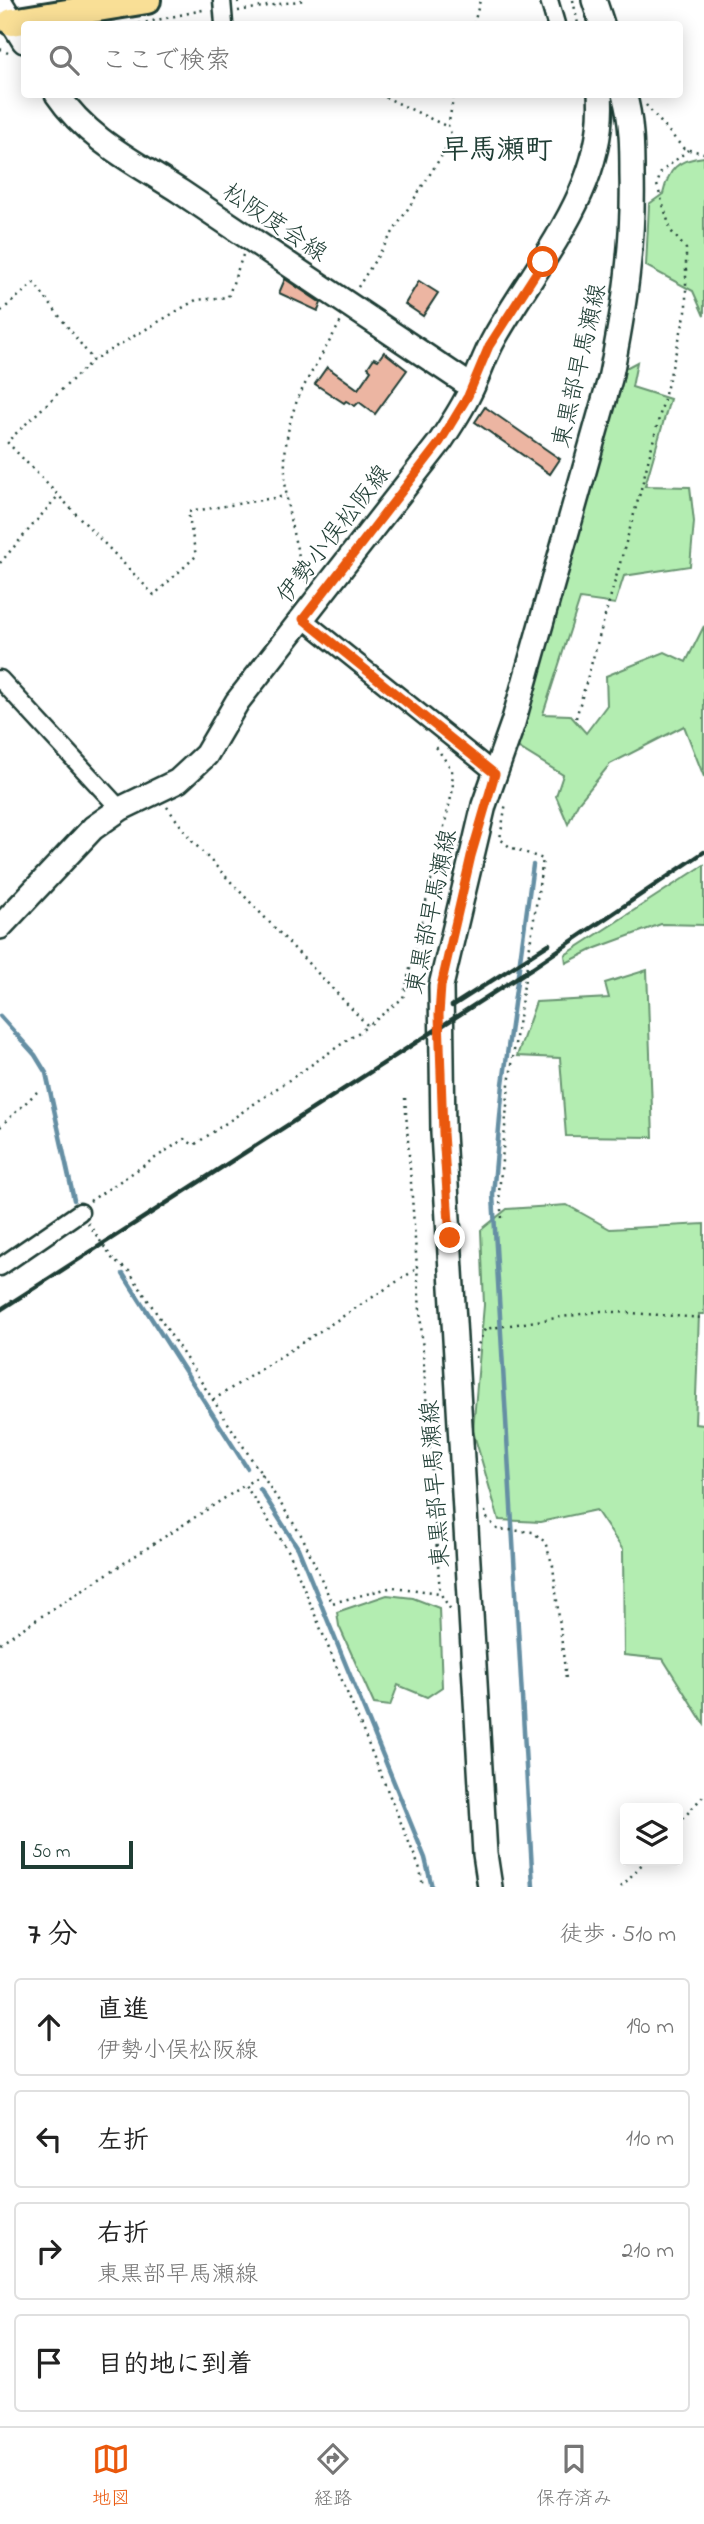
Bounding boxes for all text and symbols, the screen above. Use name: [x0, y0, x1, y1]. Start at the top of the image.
search box: [21, 21, 683, 98]
icon: search: [45, 41, 83, 79]
text: ここで検索: [101, 43, 231, 81]
district label: 早馬瀬町: [441, 131, 553, 172]
street label: 松阪度会線: [214, 176, 334, 272]
route start: [527, 246, 558, 277]
street label: 東黒部早馬瀬線: [545, 280, 617, 452]
street label: 伊勢小俣松阪線: [269, 458, 401, 612]
street label: 東黒部早馬瀬線: [398, 826, 468, 998]
route end: [434, 1222, 465, 1253]
street label: 東黒部早馬瀬線: [414, 1399, 460, 1569]
map controls: [620, 1803, 683, 1866]
button: layers: [620, 1803, 683, 1866]
scale bar: [21, 1838, 133, 1870]
text: 50 m: [32, 1839, 71, 1866]
text: 7 分: [28, 1914, 78, 1958]
text: 徒歩 · 510 m: [560, 1919, 676, 1952]
text: 直進: [97, 1992, 149, 2030]
icon: ahead: [30, 2008, 68, 2046]
text: 190 m: [626, 2011, 674, 2044]
text: 伊勢小俣松阪線: [97, 2035, 258, 2068]
icon: left: [30, 2120, 68, 2158]
text: 左折: [97, 2123, 149, 2161]
text: 110 m: [626, 2123, 674, 2156]
text: 右折: [97, 2216, 149, 2254]
icon: right: [30, 2232, 68, 2270]
text: 210 m: [622, 2235, 674, 2268]
text: 東黒部早馬瀬線: [97, 2259, 258, 2292]
icon: arrive: [30, 2344, 68, 2382]
text: 目的地に到着: [97, 2347, 253, 2385]
tab: 地図: [92, 2440, 130, 2513]
tab: 経路: [314, 2440, 352, 2513]
tab: 保存済み: [536, 2440, 612, 2513]

